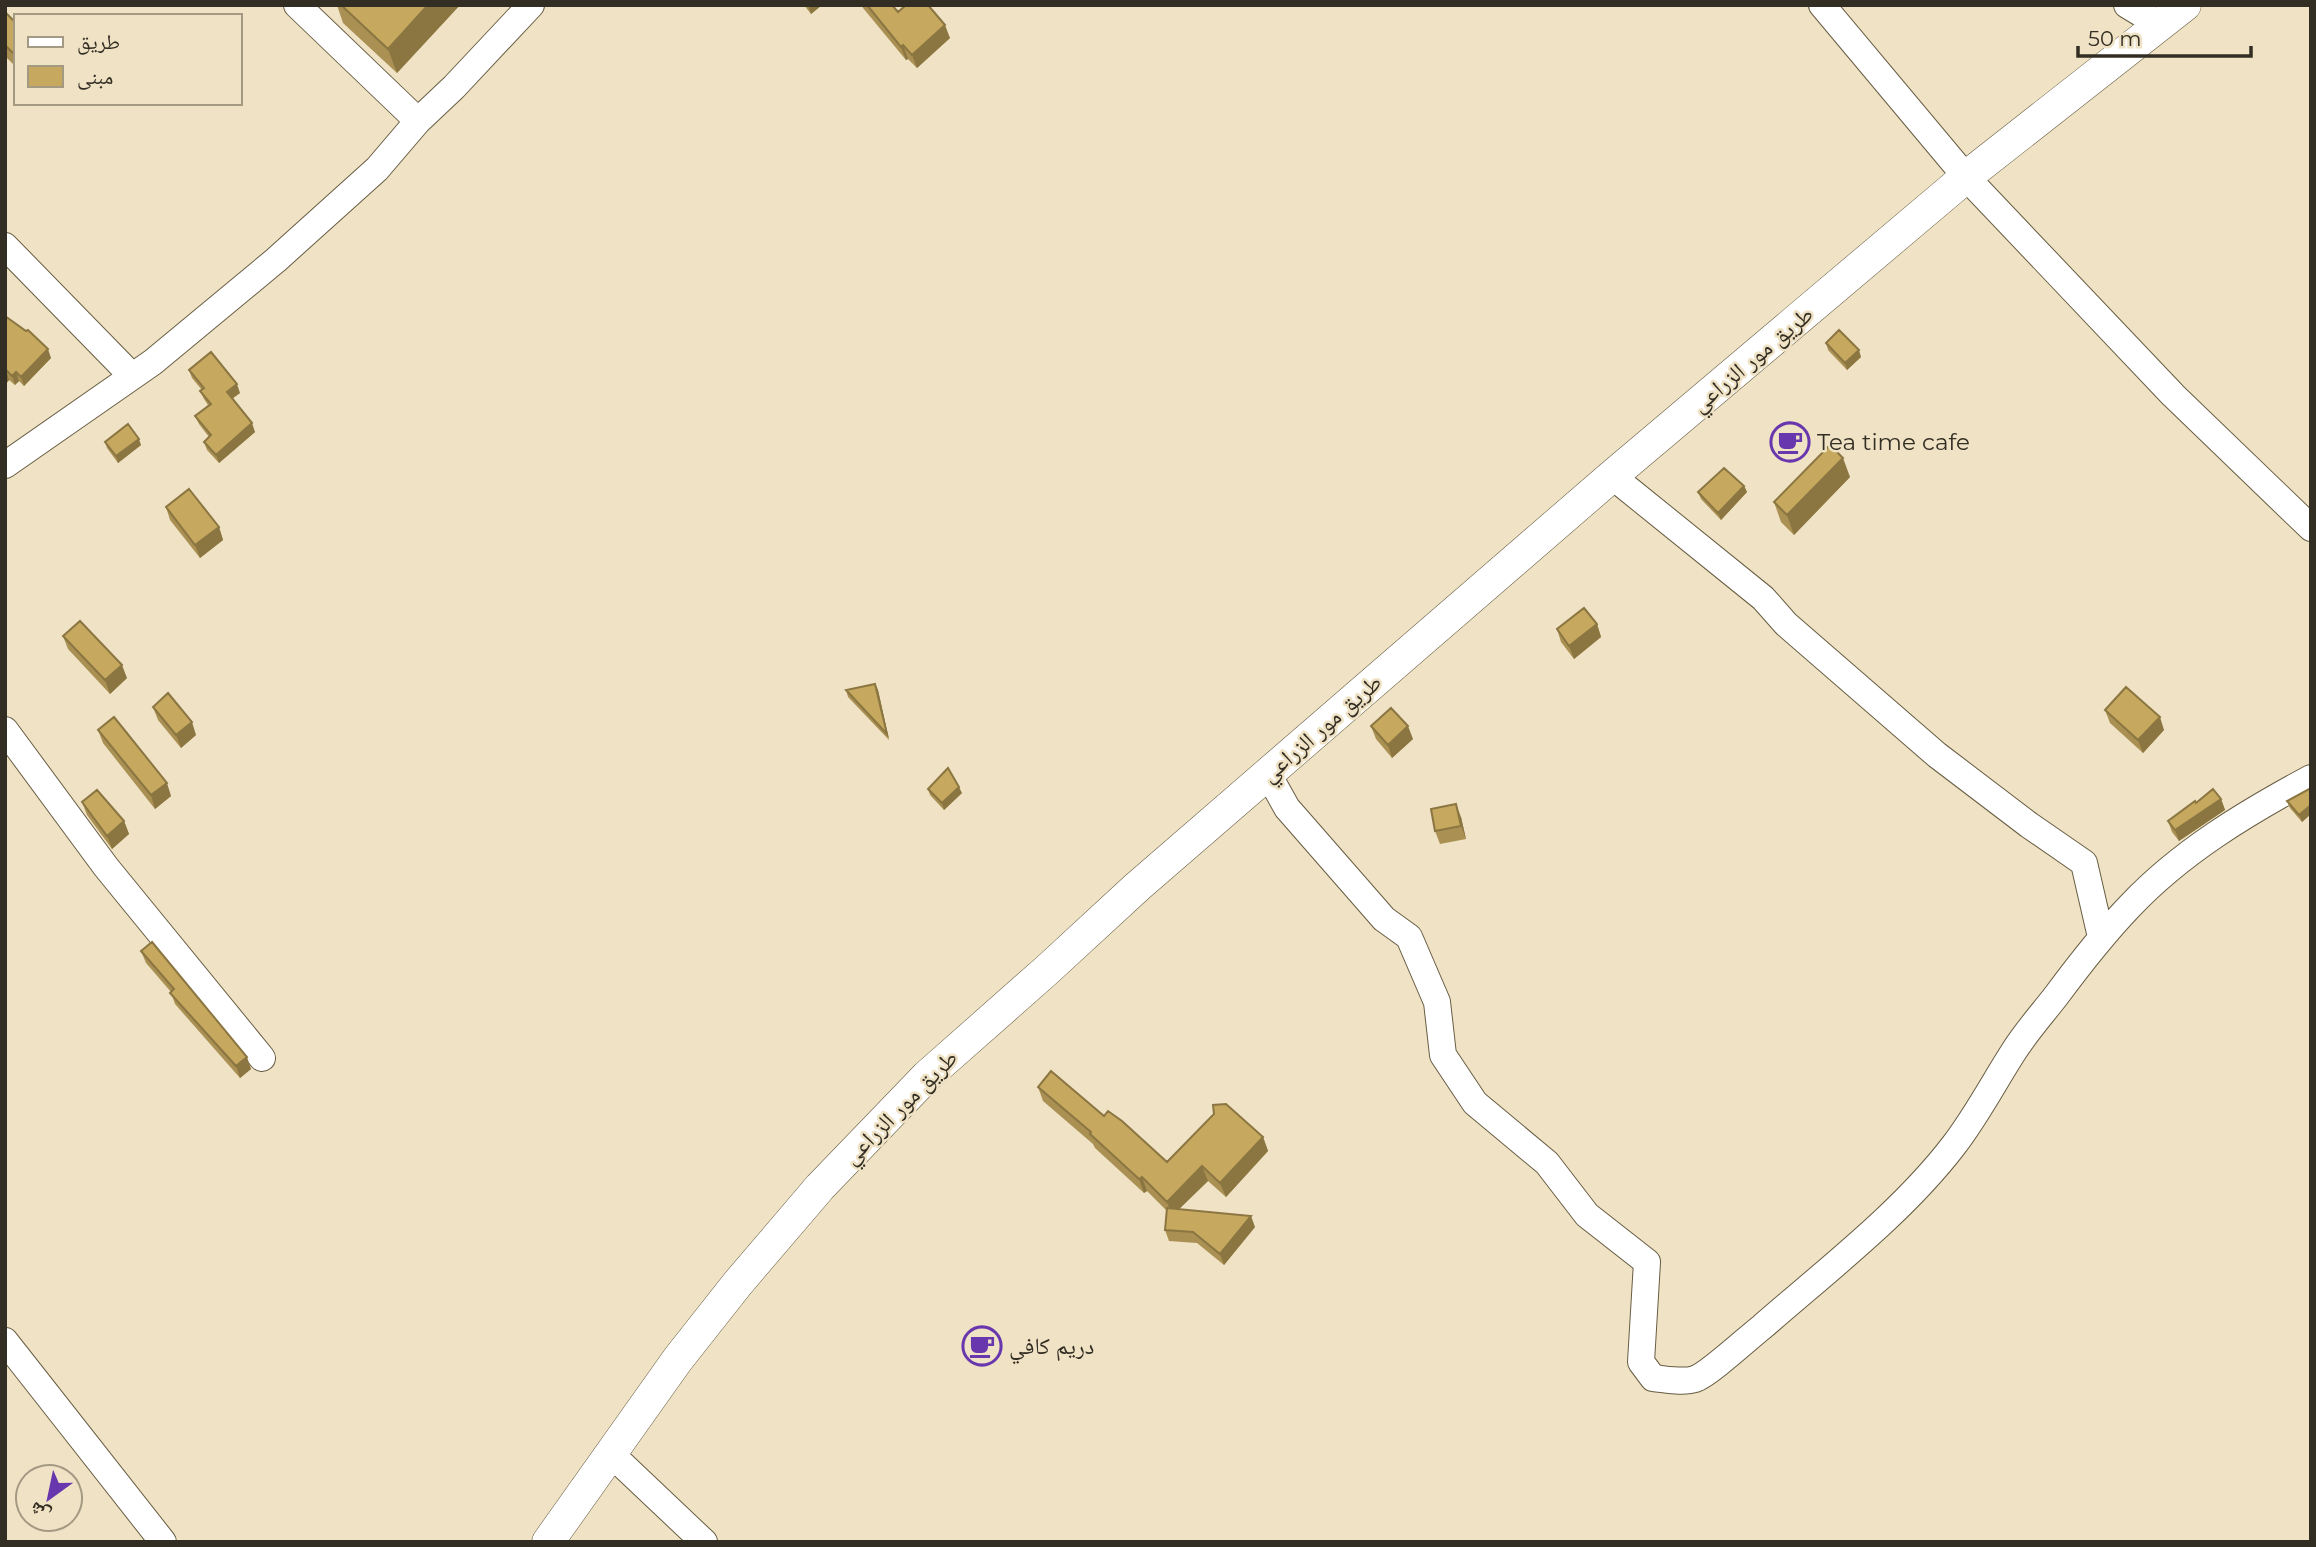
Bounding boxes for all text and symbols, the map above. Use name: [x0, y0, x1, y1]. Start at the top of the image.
legend: [14, 14, 242, 105]
scale bar: [2078, 14, 2251, 58]
text: 50 m: [2088, 26, 2142, 51]
text: طريق: [77, 29, 120, 55]
text: مبنى: [77, 64, 113, 90]
street label: طريق مور الزراعي: [1685, 300, 1822, 422]
cafe icon: Tea time cafe: [1769, 421, 1811, 463]
place label: Tea time cafe: [1817, 428, 1970, 456]
street label: طريق مور الزراعي: [1255, 668, 1390, 792]
street label: طريق مور الزراعي: [837, 1044, 967, 1174]
cafe icon: دريم كافي: [961, 1325, 1003, 1367]
place label: دريم كافي: [1009, 1332, 1094, 1365]
north arrow: [14, 1463, 84, 1533]
text: ش: [25, 1497, 55, 1527]

